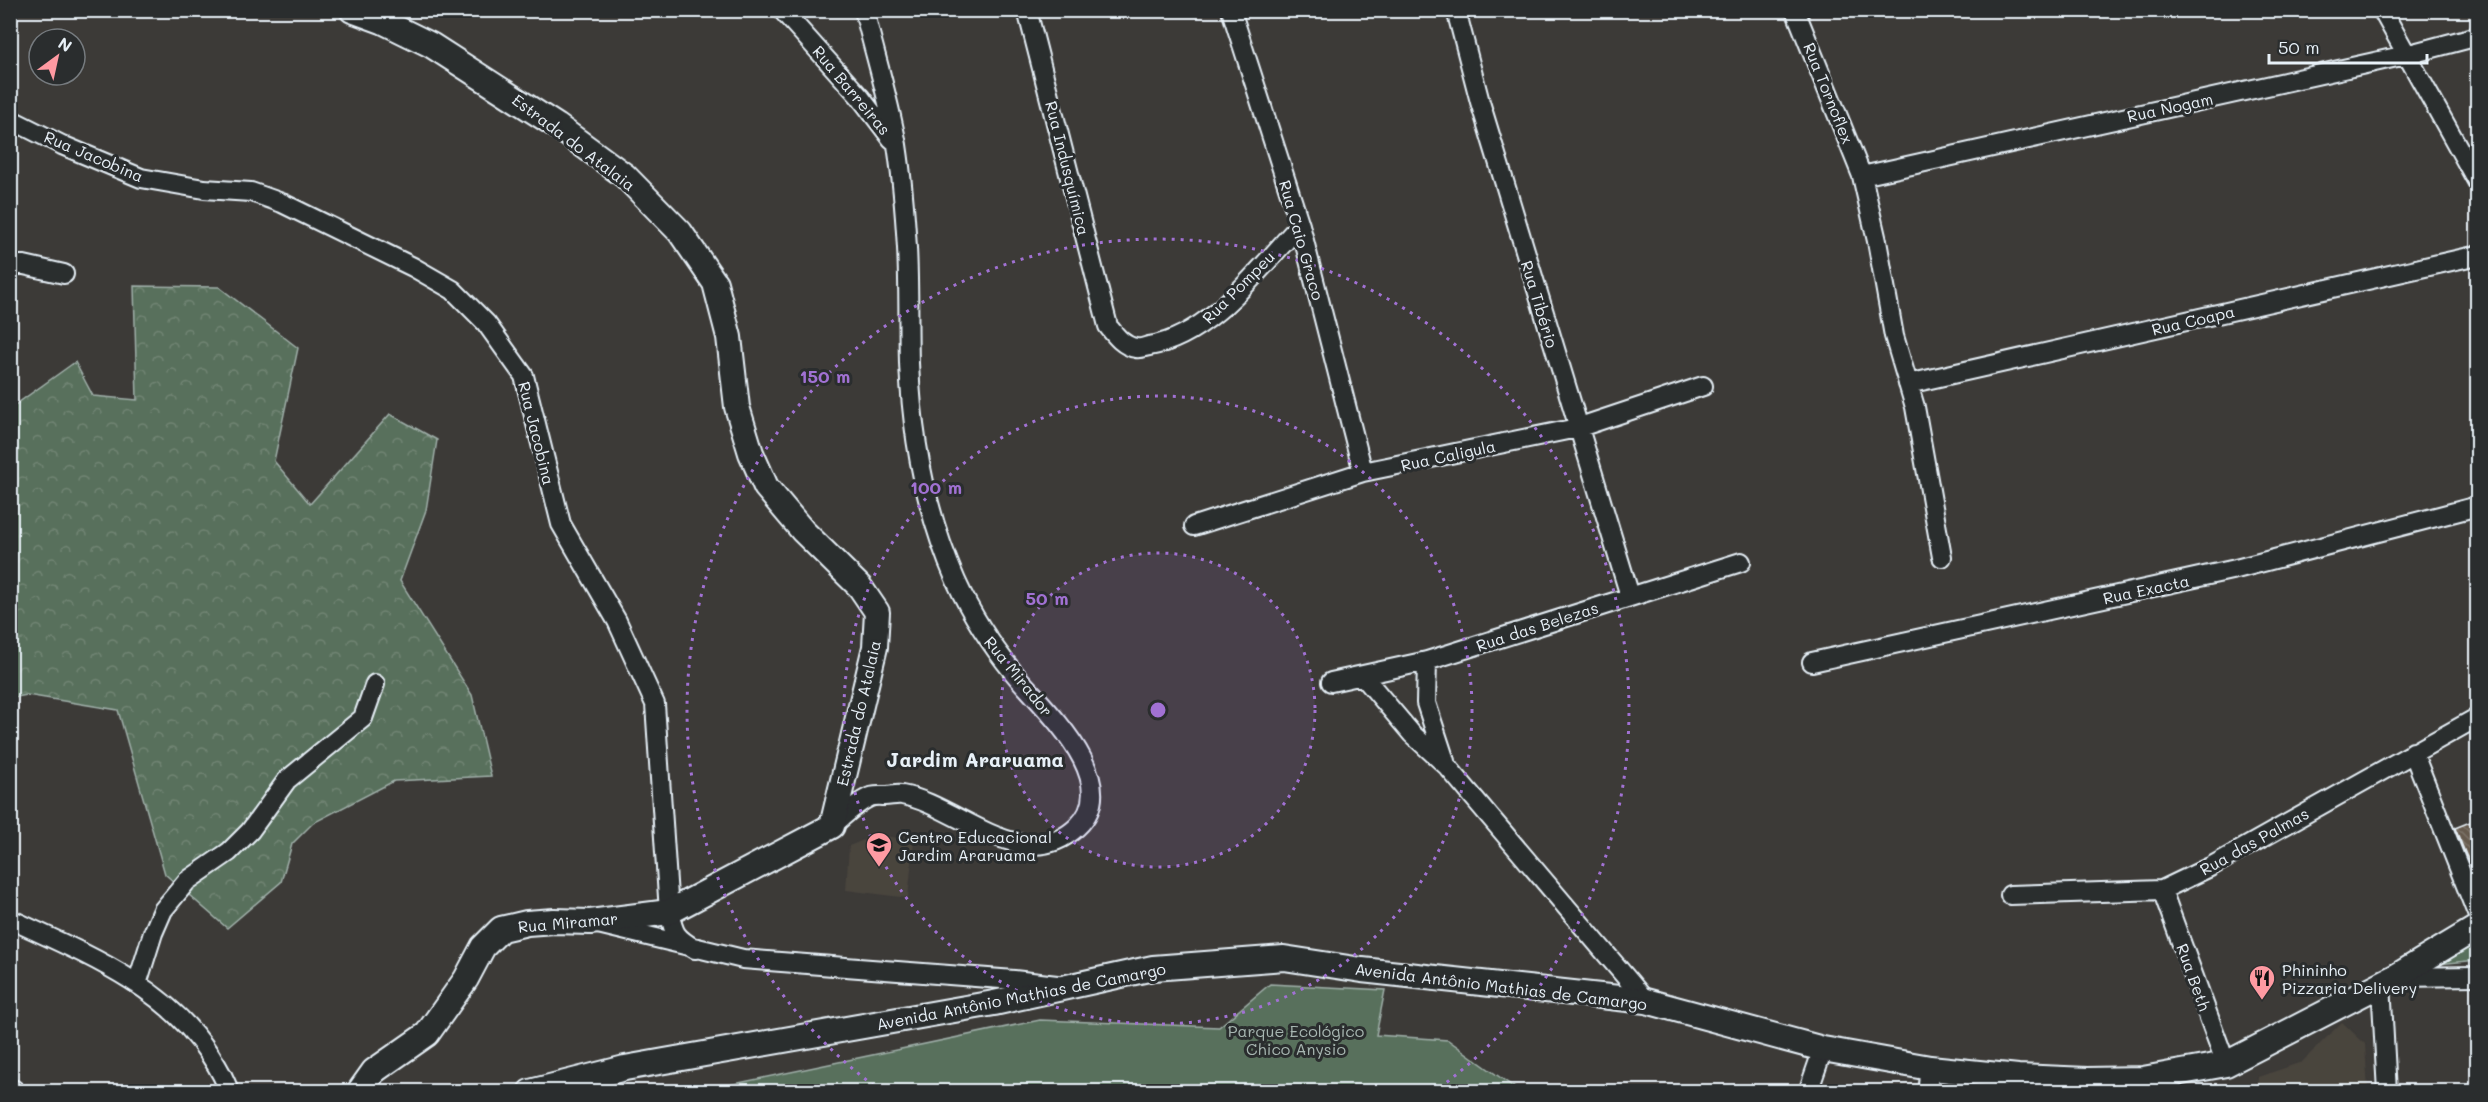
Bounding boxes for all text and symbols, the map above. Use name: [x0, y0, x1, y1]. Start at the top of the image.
north arrow: [27, 27, 87, 87]
scale bar: [2269, 27, 2426, 65]
text: N: [55, 32, 76, 56]
text: 50 m: [2278, 35, 2320, 59]
street label: Rua Tornoflex: [1799, 39, 1859, 147]
street label: Rua Barreiras: [808, 41, 896, 139]
street label: Rua Nogam: [2125, 88, 2215, 126]
street label: Estrada do Atalaia: [508, 89, 640, 195]
street label: Rua Indusquímica: [1041, 99, 1095, 237]
street label: Rua Jacobina: [41, 126, 147, 186]
street label: Rua Caio Graco: [1275, 178, 1329, 302]
street label: Rua Pompeu: [1197, 246, 1279, 328]
street label: Rua Tibério: [1517, 258, 1563, 350]
street label: Rua Coapa: [2149, 300, 2237, 340]
text: 150 m: [800, 364, 850, 388]
street label: Rua Jacobina: [514, 379, 560, 487]
street label: Rua Caligula: [1399, 435, 1497, 475]
text: 100 m: [910, 475, 962, 499]
street label: Rua Exacta: [2101, 570, 2191, 608]
text: 50 m: [1026, 586, 1068, 610]
street label: Rua das Belezas: [1473, 596, 1601, 656]
street label: Rua Mirador: [980, 632, 1058, 720]
street label: Estrada do Atalaia: [831, 638, 885, 788]
centre of rings: [1148, 700, 1168, 720]
district label: Jardim Araruama: [886, 746, 1064, 772]
street label: Rua das Palmas: [2196, 802, 2312, 880]
place label: Centro Educacional Jardim Araruama: [898, 826, 1052, 865]
school or university icon: Centro Educacional Jardim Araruama: [864, 830, 894, 868]
street label: Rua Miramar: [517, 907, 619, 937]
street label: Rua Beth: [2172, 941, 2216, 1013]
street label: Avenida Antônio Mathias de Camargo: [875, 958, 1167, 1034]
street label: Avenida Antônio Mathias de Camargo: [1354, 958, 1648, 1014]
place label: Phininho Pizzaria Delivery: [2282, 959, 2417, 998]
restaurant icon: Phininho Pizzaria Delivery: [2247, 963, 2277, 1001]
park label: Parque Ecológico Chico Anysio: [1228, 1020, 1364, 1059]

